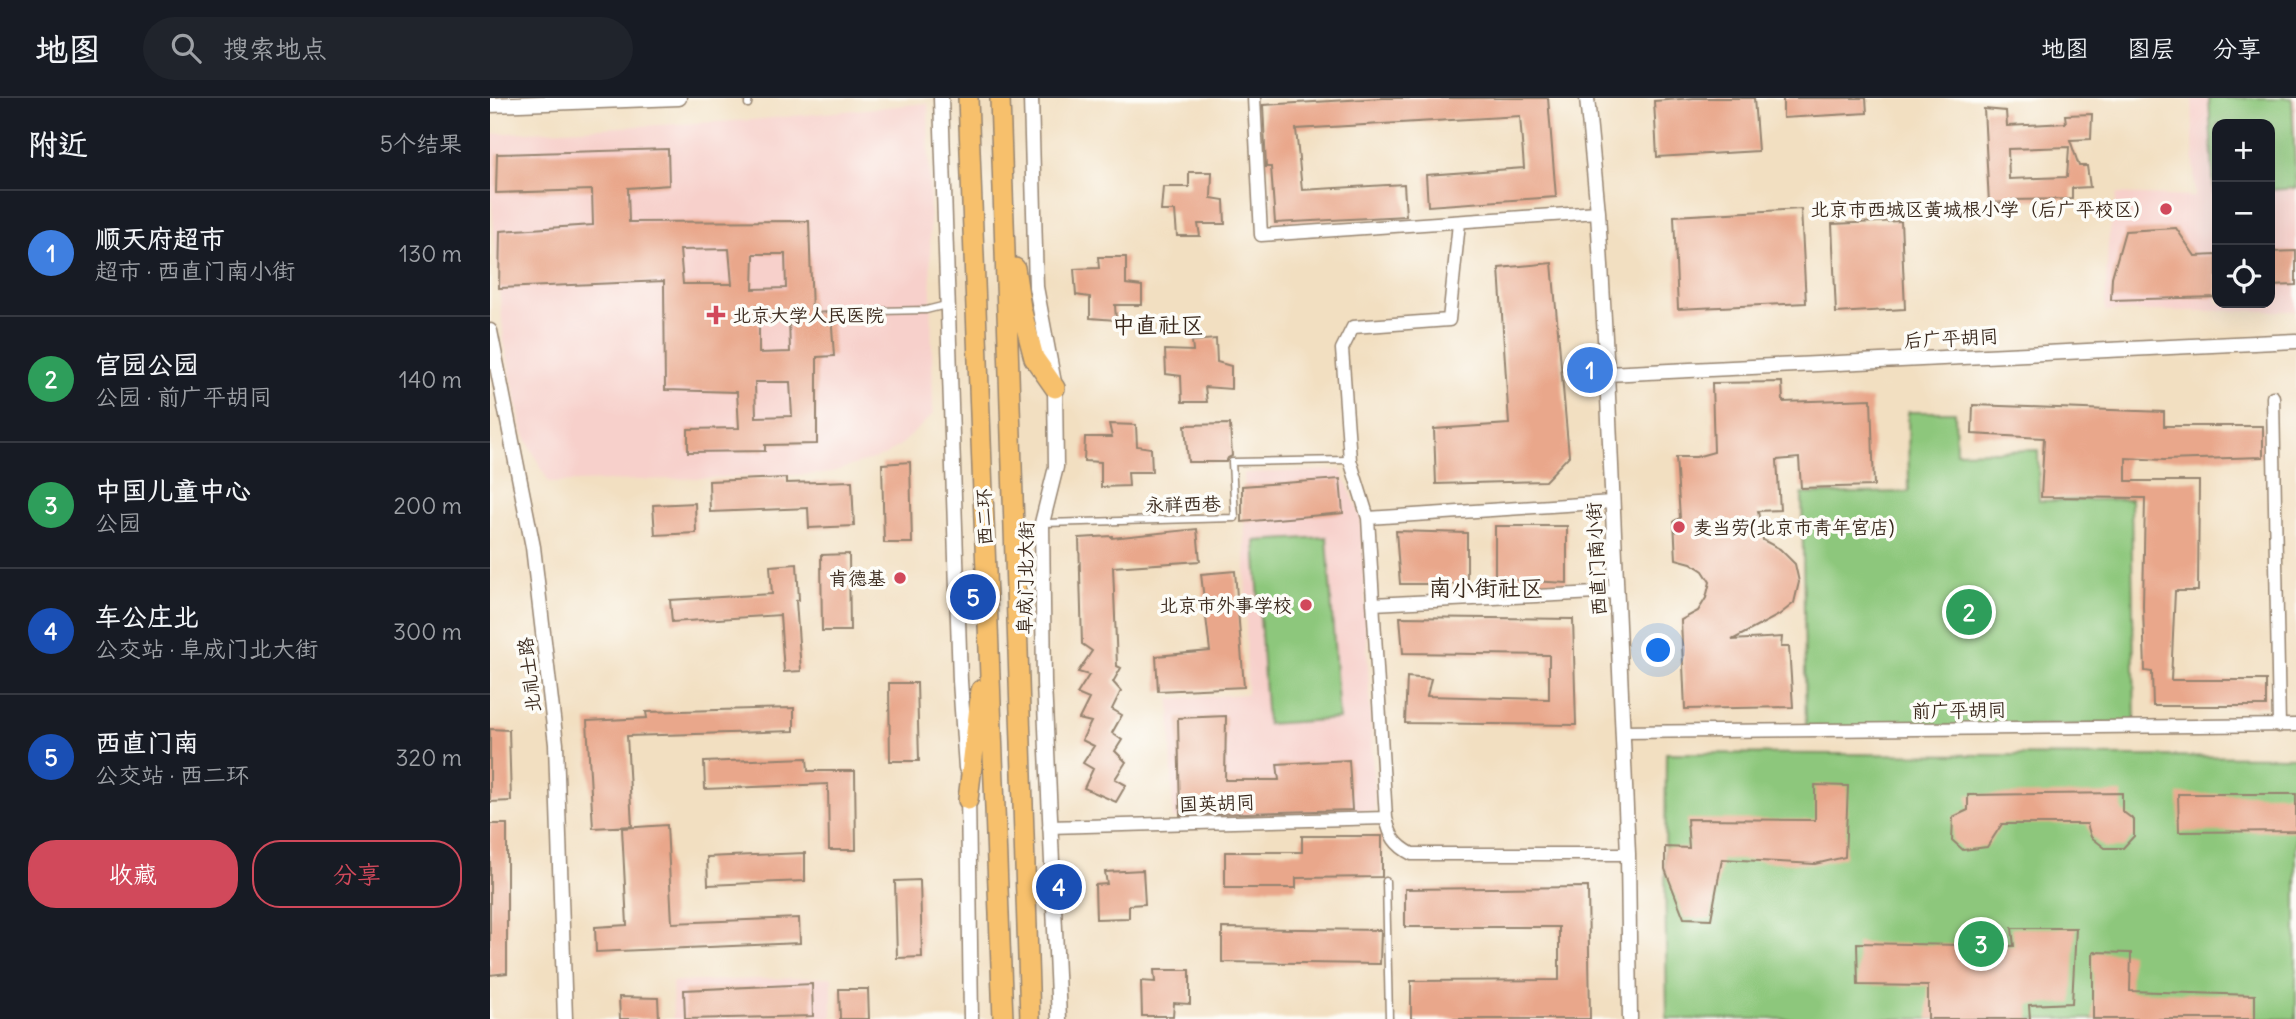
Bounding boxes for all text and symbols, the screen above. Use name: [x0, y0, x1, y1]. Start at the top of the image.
search box: [143, 17, 633, 80]
text: 地图: [35, 28, 101, 70]
icon: search: [167, 29, 205, 67]
text: 搜索地点: [223, 32, 327, 65]
text: 地图: [2041, 33, 2089, 63]
text: 图层: [2127, 33, 2175, 63]
text: 分享: [2213, 33, 2261, 63]
map controls: [2212, 119, 2275, 308]
button: +: [2212, 119, 2275, 182]
text: 附近: [28, 125, 88, 163]
text: 5个结果: [380, 129, 462, 158]
button: −: [2212, 182, 2275, 245]
place label: 北京市西城区黄城根小学（后广平校区）: [1810, 197, 2152, 221]
marker: 北京市西城区黄城根小学（后广平校区）: [2158, 201, 2174, 217]
text: 顺天府超市: [95, 222, 225, 255]
text: 1: [46, 239, 56, 268]
text: 130 m: [399, 239, 462, 268]
button: locate: [2212, 245, 2275, 308]
text: 超市 · 西直门南小街: [95, 256, 295, 285]
place label: 北京大学人民医院: [732, 303, 884, 327]
marker: 北京大学人民医院: [706, 305, 726, 325]
district label: 中直社区: [1112, 310, 1204, 339]
street label: 后广平胡同: [1903, 324, 1999, 352]
pin: 1: [1567, 344, 1613, 396]
text: 官园公园: [95, 348, 199, 381]
text: 2: [45, 365, 57, 394]
text: 140 m: [399, 365, 462, 394]
text: 公园 · 前广平胡同: [95, 382, 272, 411]
text: 中国儿童中心: [95, 474, 251, 507]
street label: 西二环: [971, 488, 997, 546]
text: 3: [44, 491, 58, 520]
text: 200 m: [393, 491, 462, 520]
street label: 永祥西巷: [1145, 491, 1221, 517]
street label: 西直门南小街: [1581, 501, 1611, 617]
text: 公园: [95, 508, 141, 537]
place label: 麦当劳(北京市青年宫店): [1693, 515, 1895, 539]
marker: 麦当劳(北京市青年宫店): [1671, 519, 1687, 535]
street label: 阜成门北大街: [1012, 521, 1038, 635]
place label: 肯德基: [829, 566, 886, 590]
marker: 肯德基: [892, 570, 908, 586]
pin: 5: [950, 571, 996, 623]
district label: 南小街社区: [1429, 573, 1544, 602]
pin: 2: [1946, 586, 1992, 638]
place label: 北京市外事学校: [1159, 593, 1292, 617]
marker: 北京市外事学校: [1298, 597, 1314, 613]
text: 车公庄北: [95, 600, 199, 633]
text: 4: [44, 617, 58, 646]
text: 300 m: [393, 617, 462, 646]
your location: [1641, 633, 1675, 667]
text: 公交站 · 阜成门北大街: [95, 634, 318, 663]
street label: 北礼士路: [512, 636, 546, 714]
street label: 前广平胡同: [1911, 697, 2007, 723]
text: 西直门南: [95, 726, 199, 759]
text: 5: [44, 743, 58, 772]
text: 320 m: [396, 743, 462, 772]
text: 公交站 · 西二环: [95, 760, 249, 789]
street label: 国英胡同: [1179, 790, 1255, 816]
button: 收藏: [28, 840, 238, 908]
button: 分享: [252, 840, 462, 908]
pin: 4: [1036, 861, 1082, 913]
pin: 3: [1958, 918, 2004, 970]

